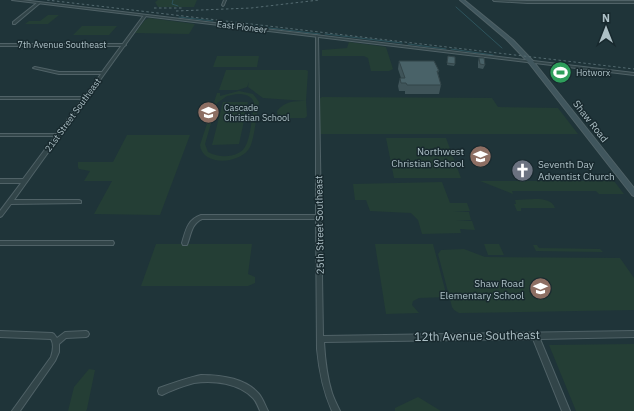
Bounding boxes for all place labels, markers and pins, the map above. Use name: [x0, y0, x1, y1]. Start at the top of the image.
sports icon: Hotworx: [547, 60, 573, 86]
place label: Hotworx: [576, 67, 611, 78]
school or university icon: Cascade Christian School: [195, 100, 221, 126]
place label: Cascade Christian School: [224, 102, 290, 123]
school or university icon: Northwest Christian School: [467, 144, 493, 170]
place label: Northwest Christian School: [391, 145, 464, 170]
church icon: Seventh Day Adventist Church: [510, 157, 536, 183]
place label: Seventh Day Adventist Church: [538, 158, 615, 183]
school or university icon: Shaw Road Elementary School: [527, 276, 553, 302]
place label: Shaw Road Elementary School: [440, 277, 524, 302]

